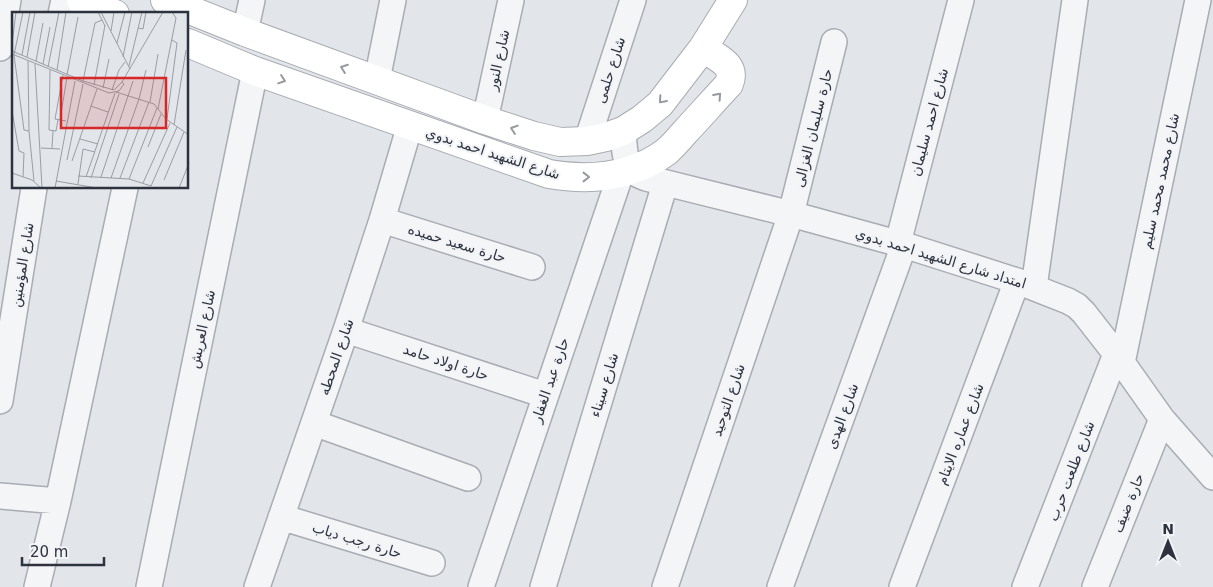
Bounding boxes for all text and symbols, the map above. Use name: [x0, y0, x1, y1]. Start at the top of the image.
inset map: [12, 12, 189, 189]
street label: شارع النور: [484, 28, 513, 93]
street label: شارع حلمى: [592, 35, 629, 105]
one-way arrow: [341, 64, 349, 74]
street label: شارع احمد سليمان: [907, 66, 952, 178]
street label: حارة سليمان الغزالى: [791, 67, 836, 189]
one-way arrow: [277, 74, 286, 84]
one-way arrow: [712, 92, 721, 101]
one-way arrow: [659, 95, 668, 104]
street label: شارع محمد محمد سليم: [1138, 112, 1183, 251]
street label: شارع الشهيد احمد بدوي: [424, 124, 562, 183]
one-way arrow: [510, 125, 518, 135]
one-way arrow: [582, 172, 590, 182]
street label: حارة سعيد حميده: [406, 220, 508, 266]
street label: شارع المؤمنين: [7, 221, 38, 309]
street label: امتداد شارع الشهيد احمد بدوي: [853, 224, 1028, 293]
street label: شارع العريش: [186, 288, 219, 370]
street label: شارع المحطه: [315, 317, 358, 398]
street label: حارة عبد الغفار: [528, 335, 573, 426]
street label: حارة اولاد حامد: [401, 341, 491, 384]
street label: شارع سيناء: [587, 351, 622, 419]
street label: شارع التوحيد: [708, 362, 749, 439]
street label: شارع الهدى: [823, 381, 862, 451]
street label: شارع عماره الايتام: [933, 381, 988, 488]
street label: شارع طلعت حرب: [1045, 419, 1098, 524]
street label: حارة ضيف: [1109, 471, 1148, 535]
north arrow: [1143, 517, 1193, 567]
street label: حارة رجب دياب: [310, 519, 404, 562]
text: N: [1162, 521, 1174, 537]
scale bar: [22, 534, 105, 566]
text: 20 m: [30, 543, 68, 561]

